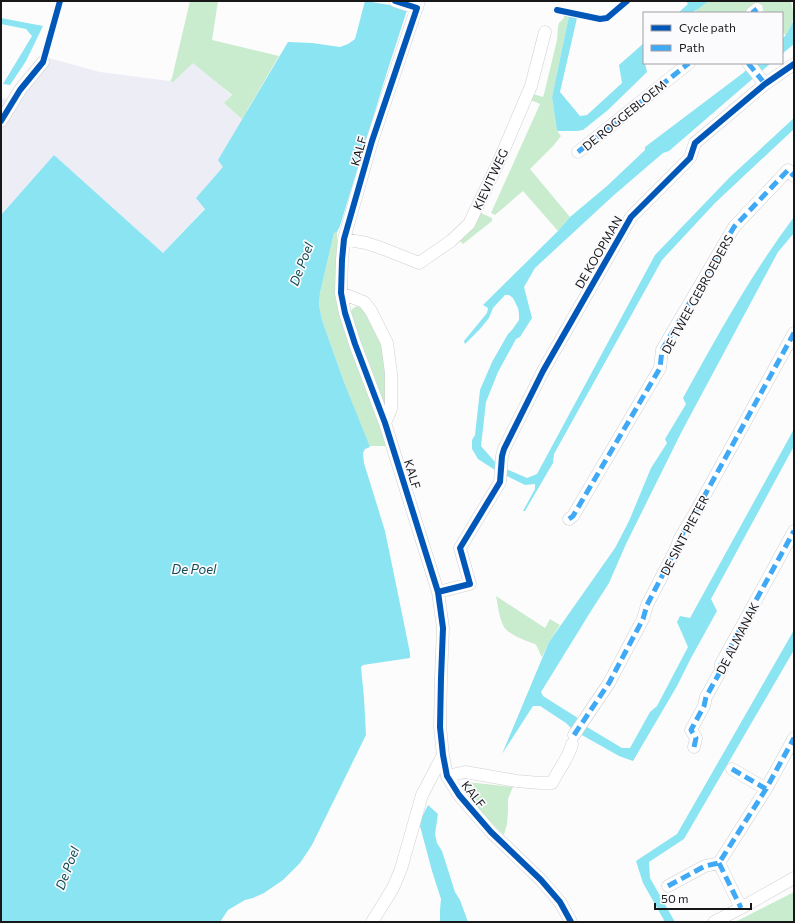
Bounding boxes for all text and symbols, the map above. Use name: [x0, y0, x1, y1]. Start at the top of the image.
legend: [643, 12, 783, 64]
text: Cycle path: [679, 20, 736, 34]
text: Path: [679, 40, 705, 54]
street label: DE ROGGEBLOEM: [579, 77, 669, 153]
street label: KALF: [347, 135, 369, 167]
street label: KIEVITWEG: [470, 146, 510, 212]
street label: DE KOOPMAN: [572, 213, 624, 291]
street label: DE TWEE GEBROEDERS: [658, 232, 736, 356]
water label: De Poel: [286, 240, 317, 288]
street label: KALF: [402, 458, 424, 491]
street label: DE SINT PIETER: [657, 493, 711, 577]
water label: De Poel: [172, 561, 217, 577]
street label: DE ALMANAK: [713, 600, 761, 676]
street label: KALF: [459, 778, 489, 810]
water label: De Poel: [52, 844, 83, 892]
scale bar: [655, 885, 751, 911]
text: 50 m: [661, 891, 689, 905]

